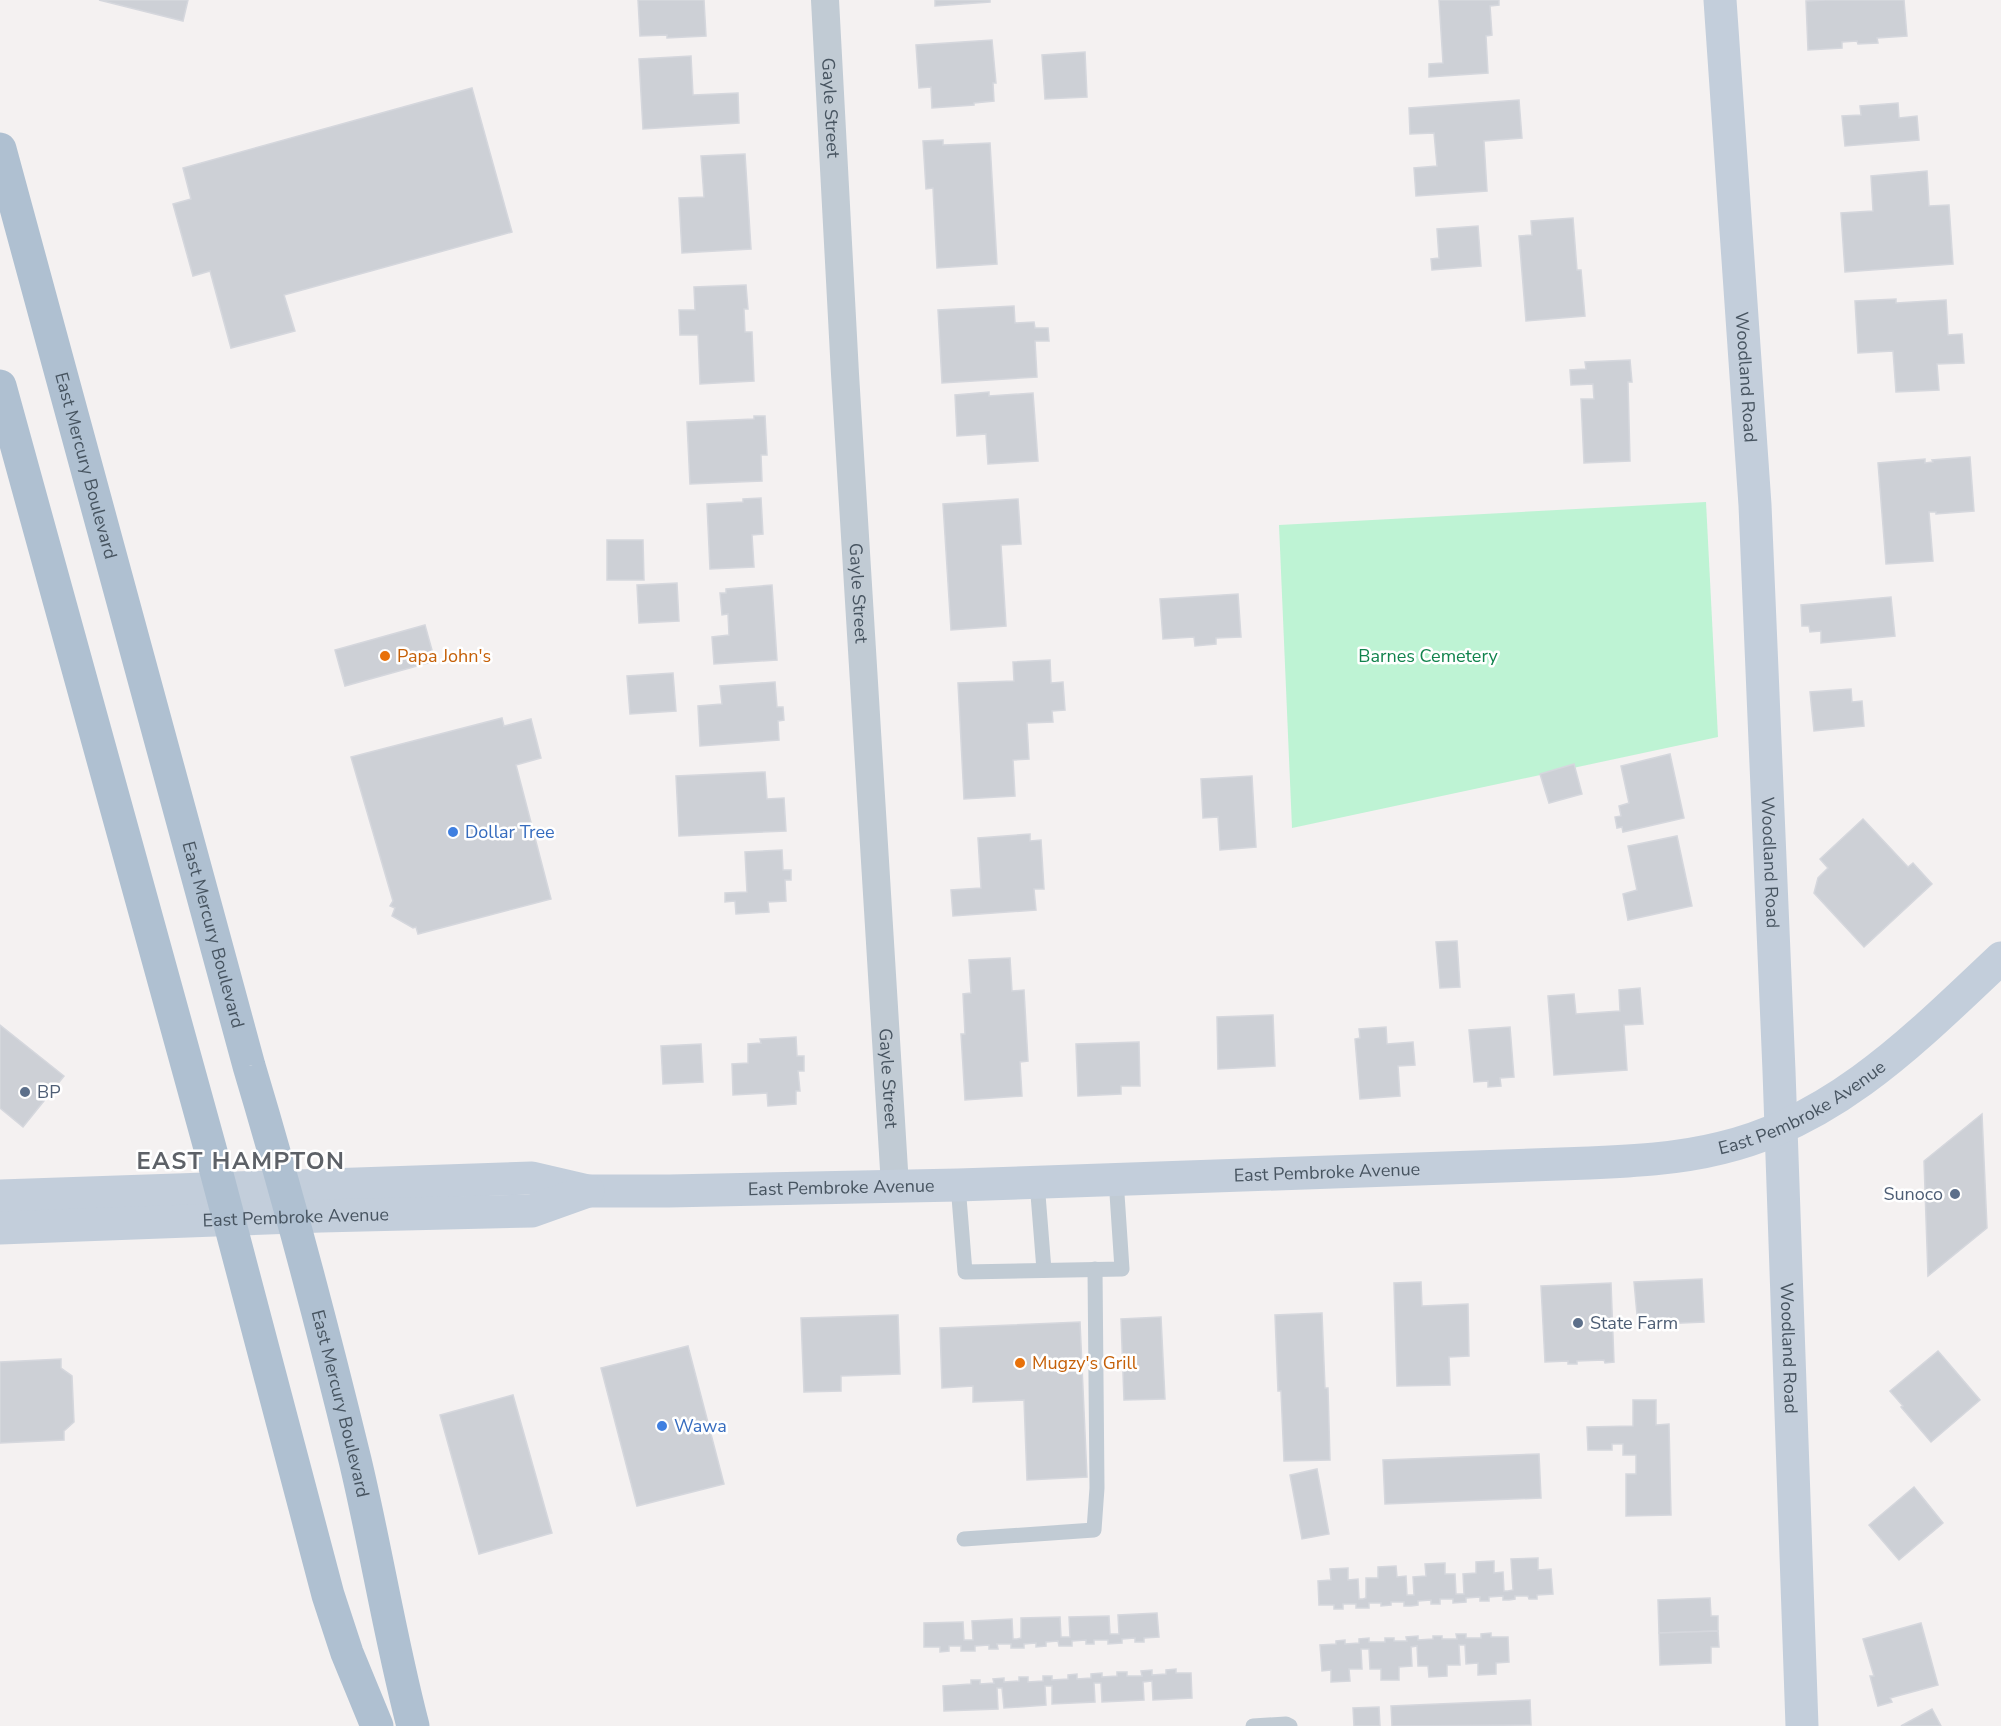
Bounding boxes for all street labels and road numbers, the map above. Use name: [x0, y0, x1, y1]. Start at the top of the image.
street label: Gayle Street: [816, 57, 845, 159]
street label: Woodland Road: [1730, 311, 1763, 443]
street label: East Mercury Boulevard: [49, 369, 123, 562]
street label: Gayle Street: [843, 542, 874, 645]
street label: Woodland Road: [1755, 796, 1785, 929]
street label: East Mercury Boulevard: [176, 838, 250, 1031]
street label: Gayle Street: [873, 1027, 903, 1130]
street label: East Pembroke Avenue: [1716, 1055, 1891, 1160]
street label: East Pembroke Avenue: [1233, 1157, 1421, 1187]
street label: East Pembroke Avenue: [748, 1173, 935, 1201]
street label: East Pembroke Avenue: [202, 1202, 389, 1232]
street label: Woodland Road: [1774, 1282, 1803, 1414]
street label: East Mercury Boulevard: [306, 1307, 375, 1500]

